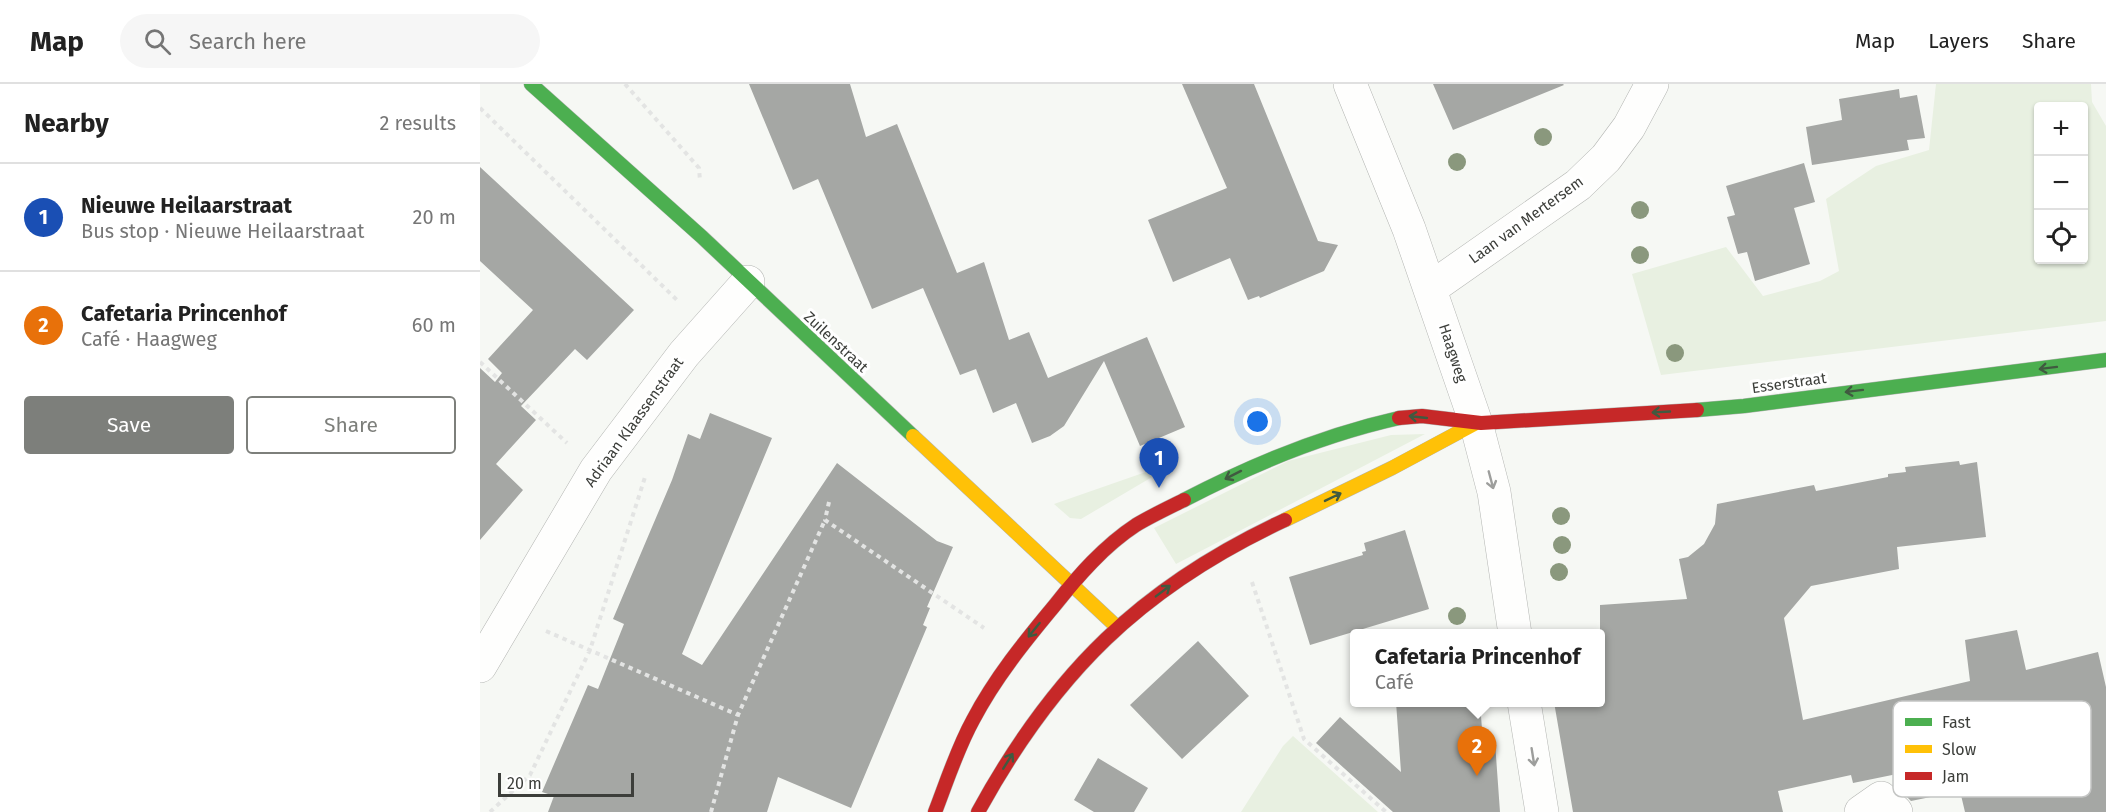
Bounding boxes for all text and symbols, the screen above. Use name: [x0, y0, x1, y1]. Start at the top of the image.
search box: [120, 14, 540, 68]
text: Map: [30, 25, 84, 58]
icon: search: [141, 25, 174, 58]
text: Search here: [189, 28, 307, 55]
text: Map: [1855, 28, 1895, 54]
text: Layers: [1928, 28, 1989, 54]
text: Share: [2022, 28, 2076, 54]
map controls: [2034, 102, 2088, 264]
button: +: [2034, 102, 2088, 156]
text: Nearby: [24, 108, 109, 139]
text: 2 results: [379, 111, 456, 135]
button: −: [2034, 156, 2088, 210]
street label: Laan van Mertersem: [1465, 172, 1587, 268]
text: Nieuwe Heilaarstraat: [81, 192, 292, 219]
text: 1: [39, 205, 48, 229]
text: 20 m: [413, 205, 456, 229]
button: locate: [2034, 210, 2088, 264]
text: Bus stop · Nieuwe Heilaarstraat: [81, 219, 364, 243]
text: Cafetaria Princenhof: [81, 300, 287, 327]
street label: Zuilenstraat: [800, 308, 872, 377]
text: 2: [38, 313, 49, 337]
text: 60 m: [412, 313, 456, 337]
street label: Haagweg: [1435, 321, 1471, 385]
text: Café · Haagweg: [81, 327, 217, 351]
street label: Adriaan Klaassenstraat: [581, 353, 687, 490]
one-way arrow: [2039, 362, 2058, 373]
street label: Esserstraat: [1751, 369, 1828, 397]
one-way arrow: [1845, 386, 1865, 397]
button: Save: [24, 396, 234, 454]
button: Share: [246, 396, 456, 454]
your location: [1243, 407, 1272, 436]
one-way arrow: [1651, 407, 1671, 418]
one-way arrow: [1408, 411, 1428, 422]
pin: 1: [1140, 438, 1178, 488]
one-way arrow: [1225, 470, 1243, 481]
one-way arrow: [1486, 470, 1498, 489]
one-way arrow: [1324, 491, 1342, 503]
one-way arrow: [1154, 585, 1170, 597]
one-way arrow: [1027, 622, 1040, 638]
popup: [1350, 629, 1605, 707]
text: Cafetaria Princenhof: [1375, 643, 1580, 670]
text: Café: [1375, 670, 1414, 694]
legend: [1893, 701, 2091, 797]
text: Fast: [1942, 713, 1971, 732]
pin: 2: [1458, 726, 1496, 776]
text: Slow: [1942, 740, 1977, 759]
one-way arrow: [1528, 747, 1539, 767]
one-way arrow: [1001, 753, 1014, 770]
text: Jam: [1942, 767, 1969, 786]
scale bar: [498, 770, 634, 798]
text: 20 m: [507, 774, 542, 793]

